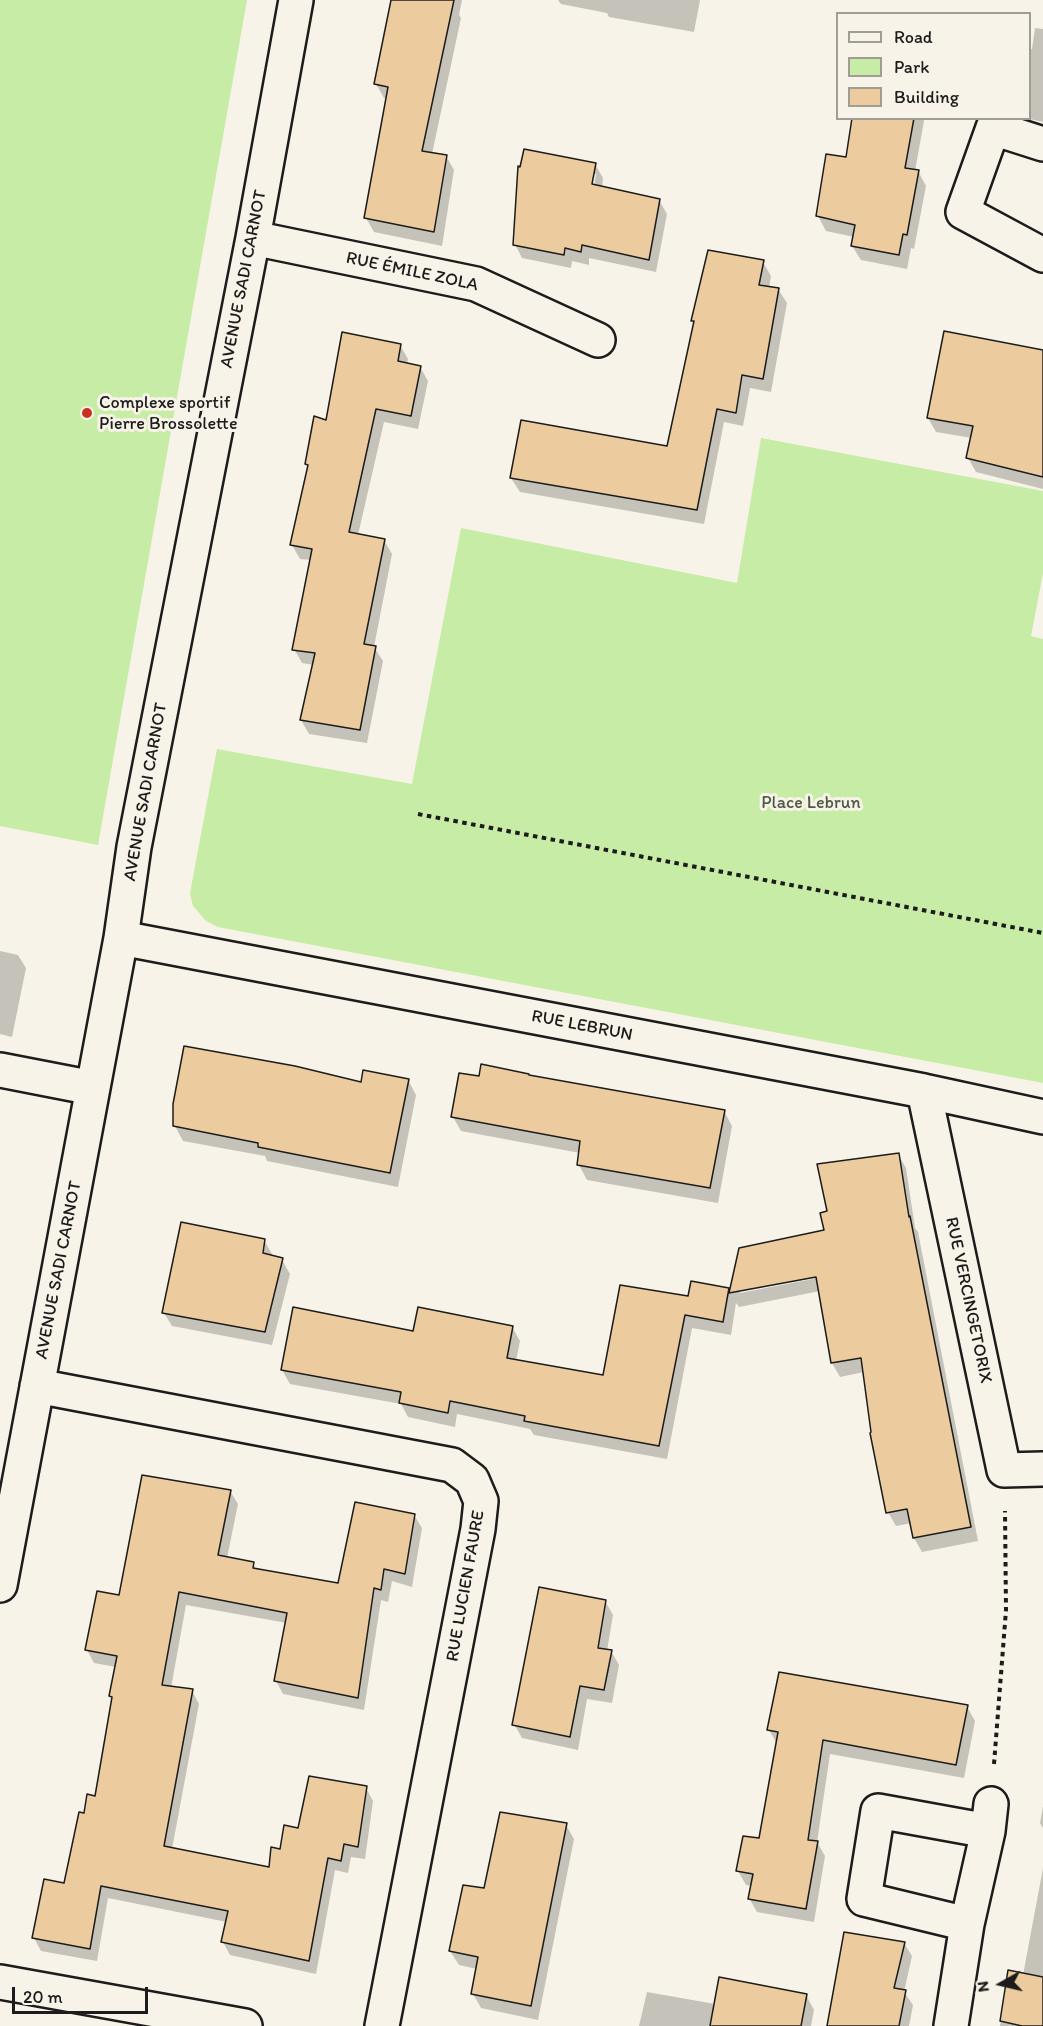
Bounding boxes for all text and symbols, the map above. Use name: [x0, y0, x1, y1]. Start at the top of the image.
legend: [836, 12, 1031, 120]
text: Road: [894, 26, 933, 48]
text: Park: [894, 56, 929, 78]
text: Building: [894, 86, 959, 108]
street label: AVENUE SADI CARNOT: [216, 188, 272, 370]
street label: RUE ÉMILE ZOLA: [344, 247, 480, 297]
place label: Complexe sportif Pierre Brossolette: [99, 392, 238, 434]
marker: Complexe sportif Pierre Brossolette: [80, 406, 94, 420]
street label: AVENUE SADI CARNOT: [120, 701, 172, 883]
park label: Place Lebrun: [761, 792, 861, 814]
street label: RUE LEBRUN: [530, 1006, 634, 1046]
street label: AVENUE SADI CARNOT: [31, 1179, 87, 1361]
street label: RUE VERCINGETORIX: [940, 1215, 996, 1385]
street label: RUE LUCIEN FAURE: [442, 1509, 490, 1663]
north arrow: [971, 1954, 1031, 2014]
scale bar: [15, 1975, 152, 2013]
text: N: [973, 1980, 993, 1993]
text: 20 m: [23, 1986, 63, 2008]

